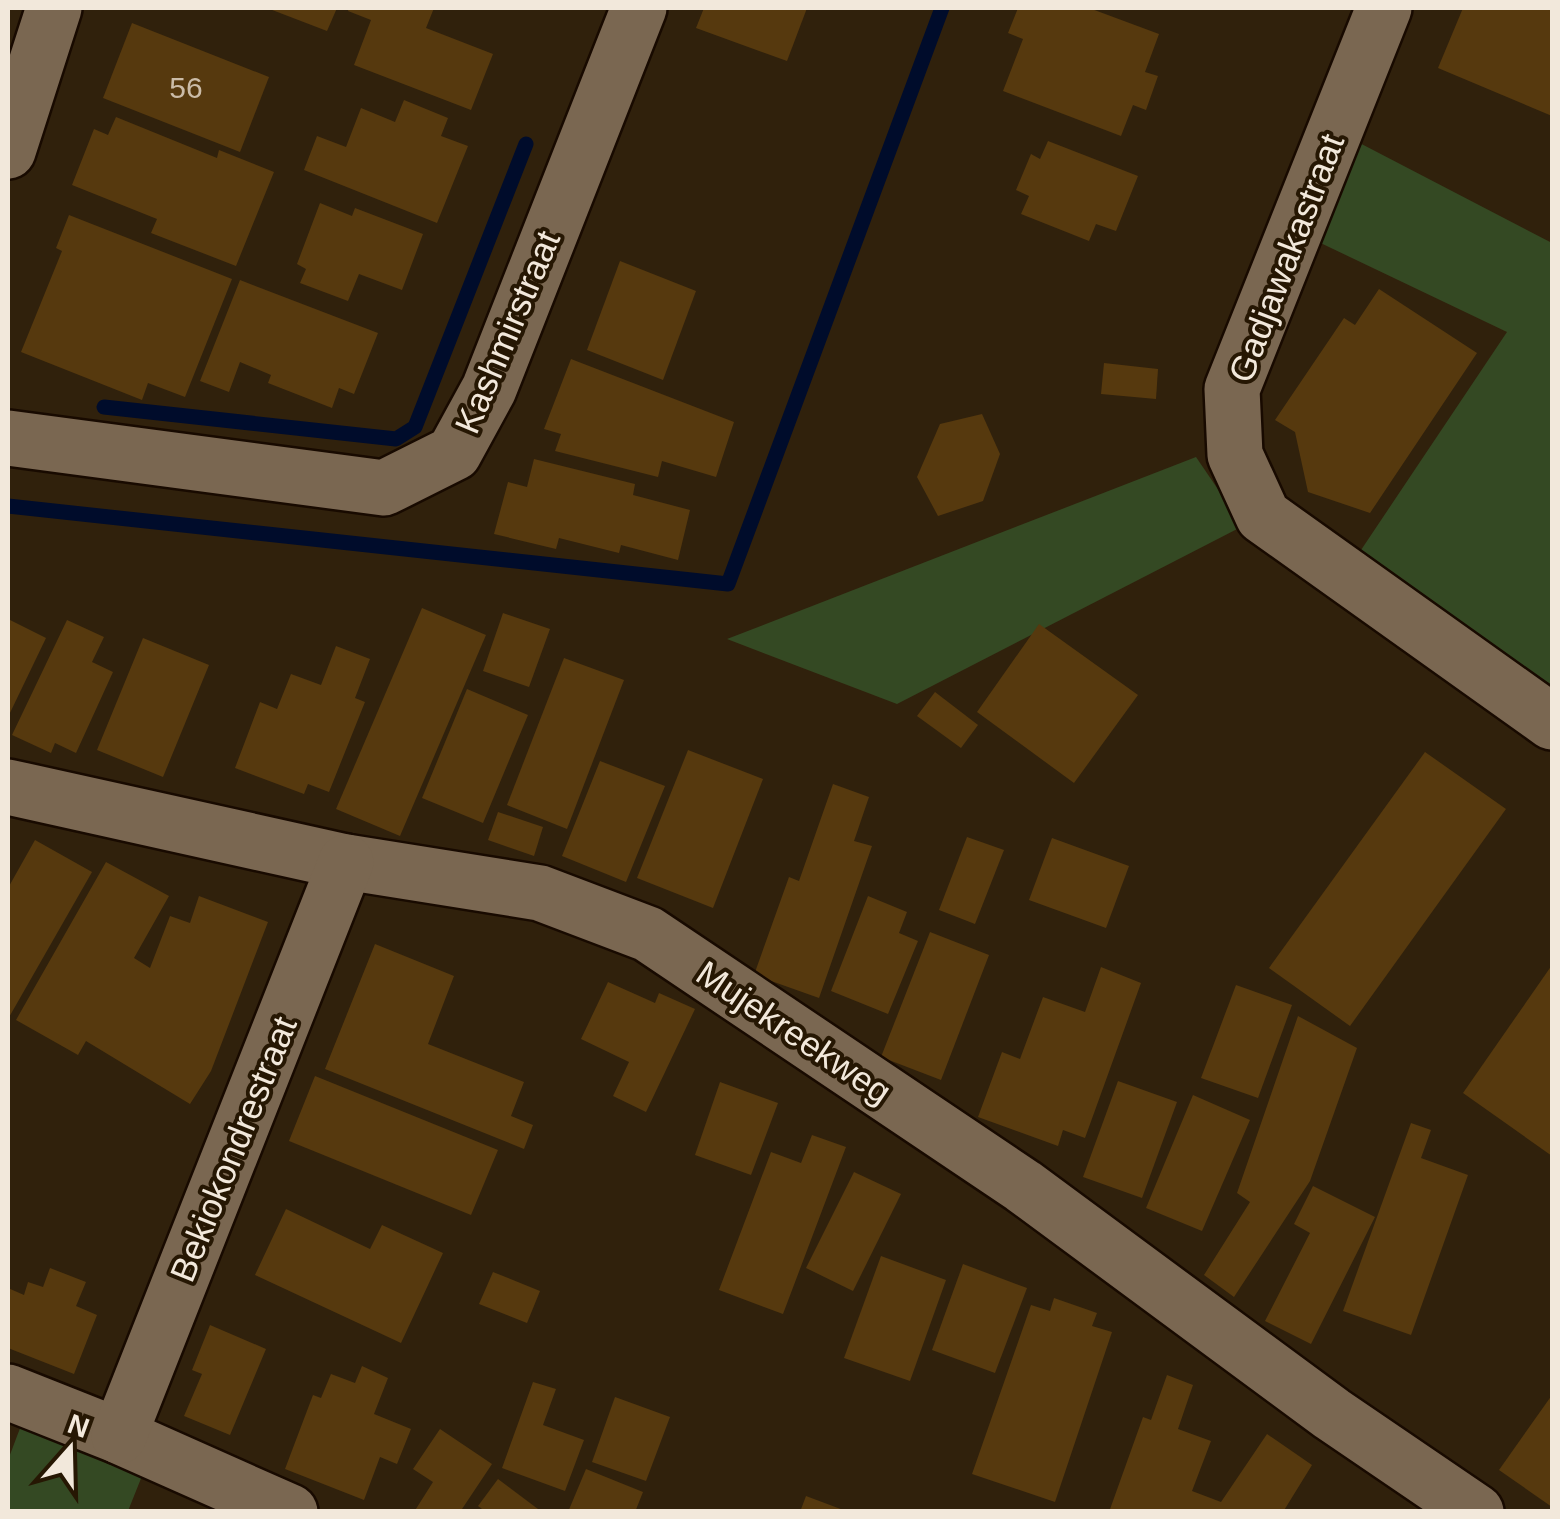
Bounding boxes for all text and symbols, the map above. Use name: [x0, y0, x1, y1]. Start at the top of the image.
house number: 56: [169, 71, 203, 104]
street label: Gadjawakastraat: [1221, 128, 1351, 388]
street label: Kashmirstraat: [447, 225, 567, 439]
street label: Mujekreekweg: [690, 953, 898, 1111]
street label: Bekiokondrestraat: [162, 1011, 304, 1287]
north arrow: [20, 1399, 120, 1499]
text: N: [64, 1408, 93, 1444]

